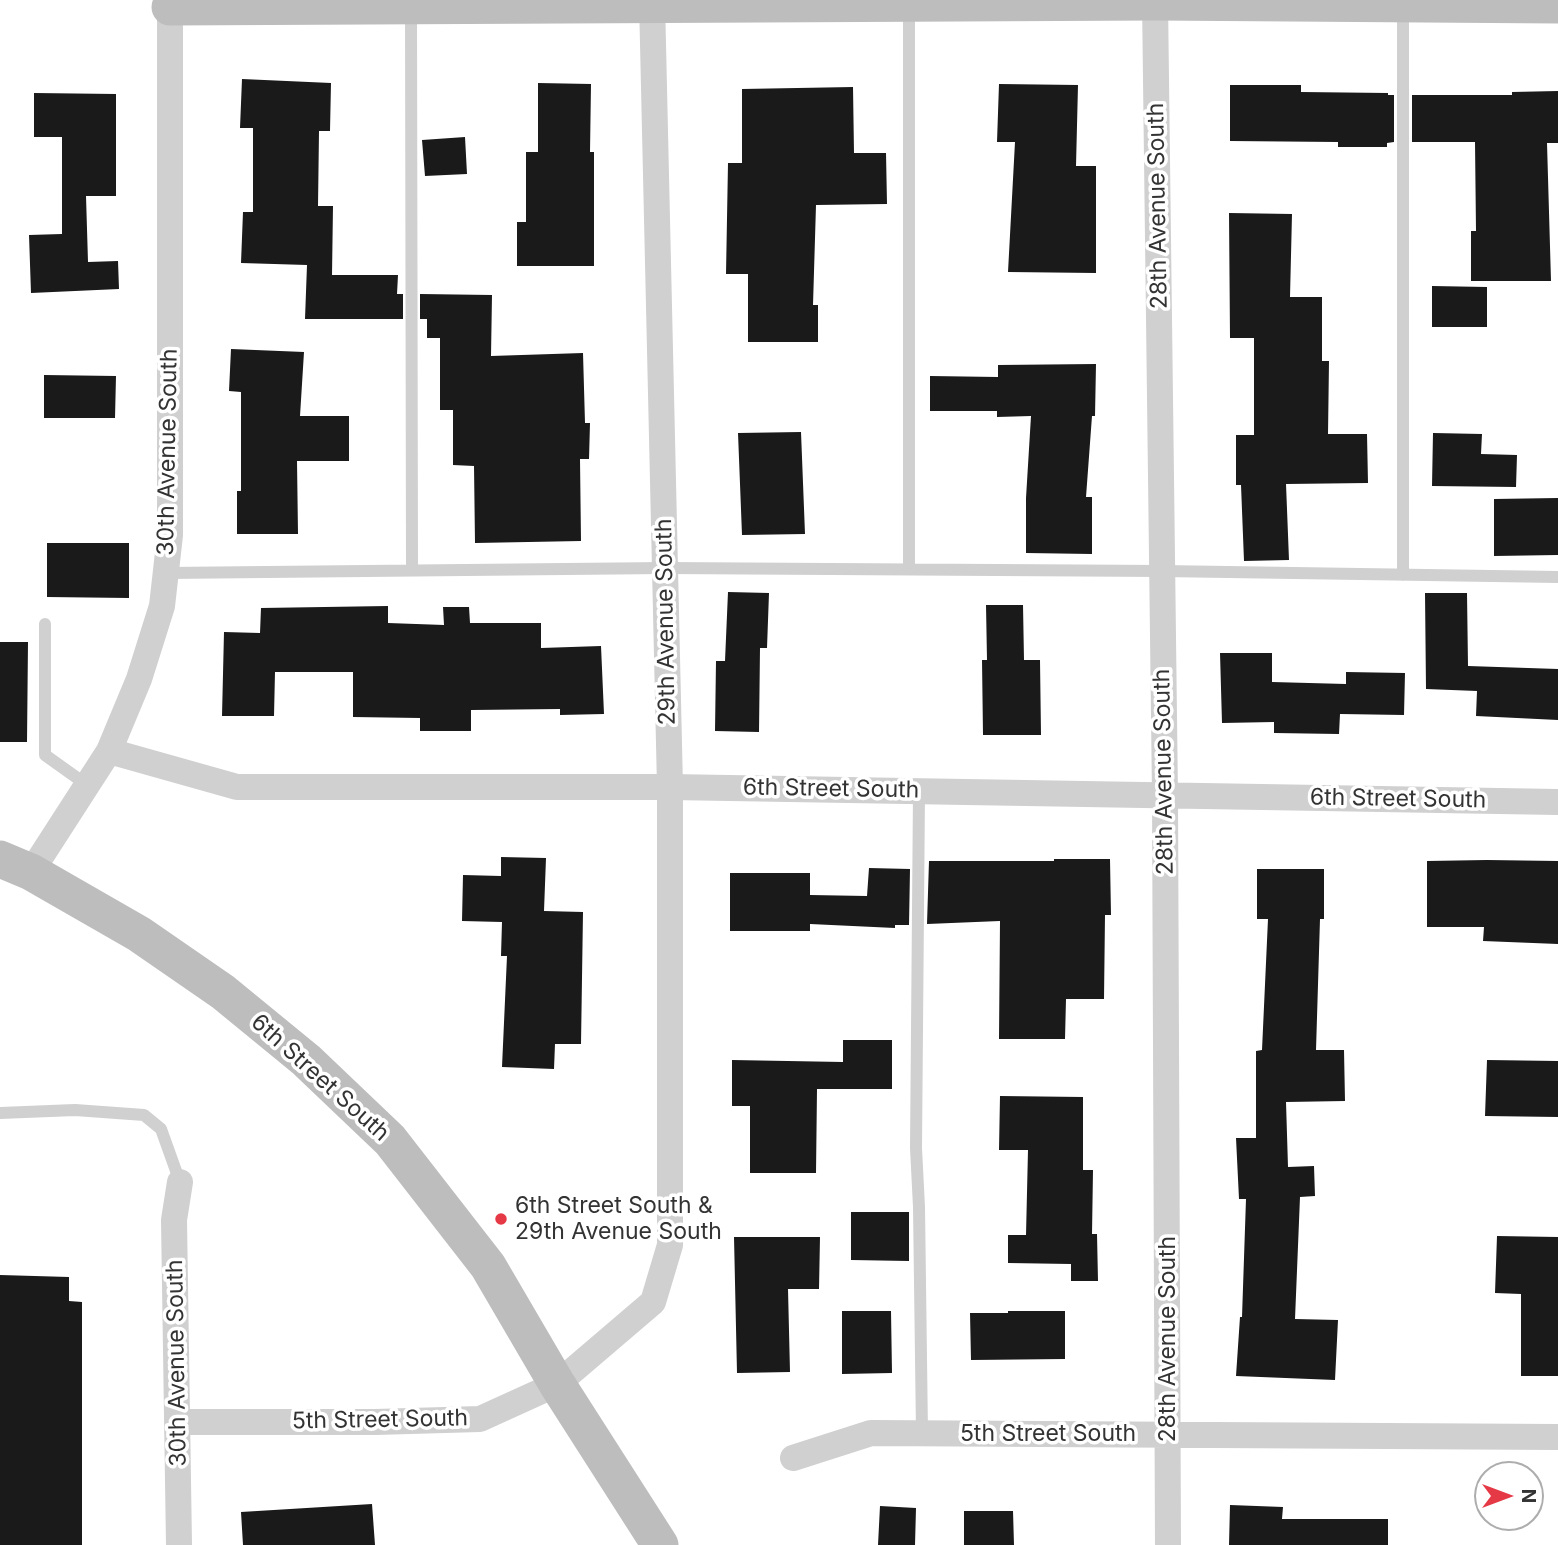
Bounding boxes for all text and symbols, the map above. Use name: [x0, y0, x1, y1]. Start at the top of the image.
street label: 28th Avenue South: [1142, 103, 1174, 309]
street label: 30th Avenue South: [152, 348, 184, 556]
street label: 29th Avenue South: [650, 518, 682, 726]
street label: 28th Avenue South: [1148, 669, 1180, 875]
street label: 6th Street South: [743, 774, 919, 804]
street label: 6th Street South: [1310, 784, 1486, 814]
street label: 6th Street South: [245, 1009, 395, 1147]
place label: 6th Street South & 29th Avenue South: [515, 1192, 722, 1246]
marker: 6th Street South & 29th Avenue South: [493, 1211, 509, 1227]
street label: 28th Avenue South: [1154, 1236, 1182, 1442]
street label: 30th Avenue South: [161, 1259, 193, 1467]
street label: 5th Street South: [292, 1405, 468, 1435]
street label: 5th Street South: [960, 1420, 1136, 1448]
north arrow: [1474, 1461, 1544, 1531]
text: N: [1517, 1489, 1540, 1503]

